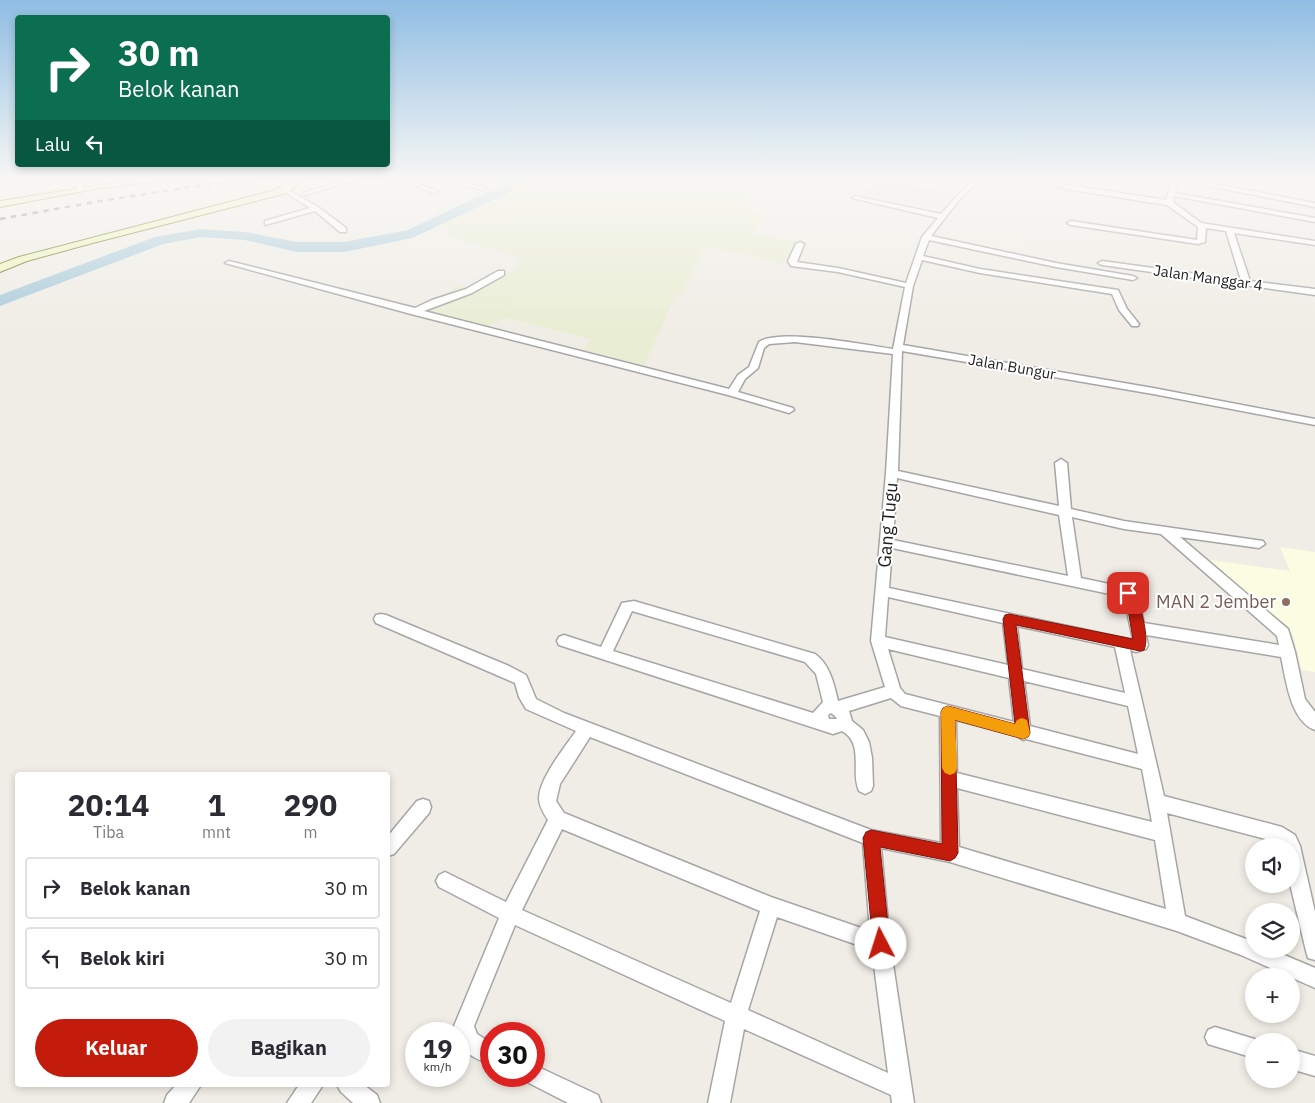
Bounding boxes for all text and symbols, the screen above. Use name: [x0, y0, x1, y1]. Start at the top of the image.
text: 30 m: [118, 30, 200, 76]
icon: right: [35, 35, 100, 100]
text: Belok kanan: [118, 74, 240, 103]
icon: left: [81, 130, 109, 158]
text: Lalu: [35, 132, 71, 156]
street label: Jalan Manggar 4: [1152, 260, 1264, 295]
street label: Jalan Bungur: [967, 349, 1058, 384]
street label: Gang Tugu: [872, 481, 903, 568]
pin: [1107, 572, 1149, 614]
icon: arrive: [1114, 579, 1142, 607]
place label: MAN 2 Jember: [1156, 590, 1276, 613]
marker: MAN 2 Jember: [1280, 596, 1292, 608]
text: 20:14: [68, 785, 150, 824]
text: 1: [207, 785, 225, 824]
text: 290: [283, 785, 337, 824]
text: Tiba: [93, 822, 124, 842]
text: mnt: [202, 822, 231, 842]
text: m: [303, 822, 317, 842]
map controls: [1245, 838, 1300, 1088]
button: sound: [1245, 838, 1300, 893]
icon: right: [37, 874, 65, 902]
text: Belok kanan: [80, 876, 191, 900]
text: 30 m: [324, 876, 368, 900]
button: layers: [1245, 903, 1300, 958]
position arrow: [854, 917, 906, 969]
icon: left: [37, 944, 65, 972]
text: Belok kiri: [80, 946, 165, 970]
text: 30 m: [324, 946, 368, 970]
button: +: [1245, 968, 1300, 1023]
button: Keluar: [35, 1019, 198, 1077]
button: Bagikan: [208, 1019, 370, 1077]
speed limit sign: 30: [480, 1022, 545, 1087]
text: 19: [422, 1032, 453, 1065]
button: −: [1245, 1033, 1300, 1088]
text: km/h: [423, 1059, 452, 1074]

